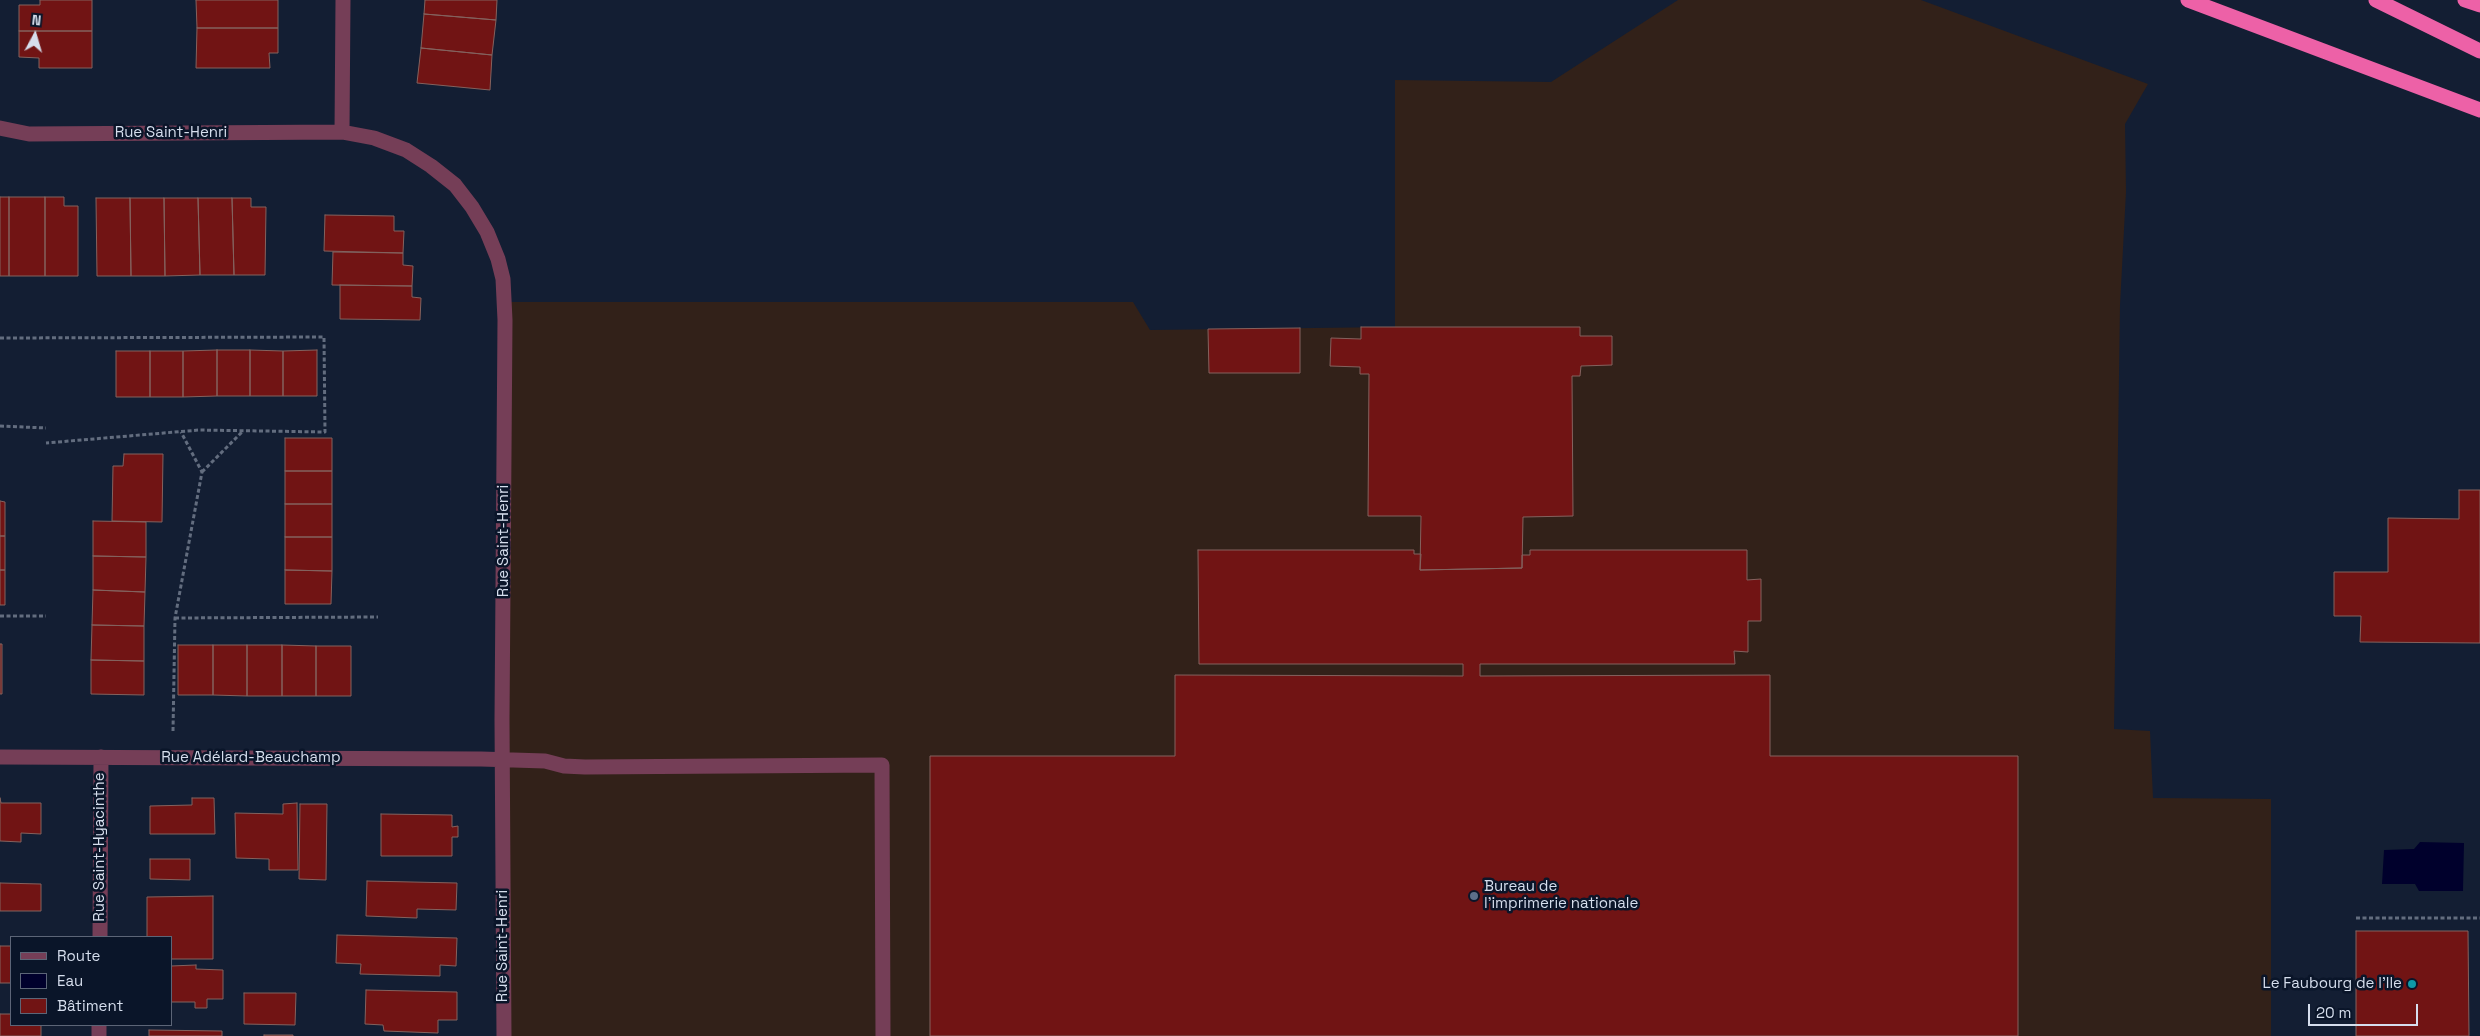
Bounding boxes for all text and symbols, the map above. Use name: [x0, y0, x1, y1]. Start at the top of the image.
north arrow: [10, 10, 60, 60]
text: N: [31, 11, 42, 30]
street label: Rue Saint-Henri: [115, 124, 227, 142]
street label: Rue Saint-Henri: [495, 485, 513, 597]
street label: Rue Adélard-Beauchamp: [161, 749, 341, 767]
street label: Rue Saint-Hyacinthe: [91, 772, 109, 922]
place label: Bureau de l'imprimerie nationale: [1484, 878, 1638, 913]
street label: Rue Saint-Henri: [494, 890, 512, 1002]
marker: Bureau de l'imprimerie nationale: [1468, 890, 1480, 902]
legend: [10, 936, 172, 1026]
text: Route: [57, 946, 100, 965]
text: Eau: [57, 971, 83, 990]
place label: Le Faubourg de l'Ile: [2262, 975, 2402, 993]
marker: Le Faubourg de l'Ile: [2406, 978, 2418, 990]
scale bar: [2310, 994, 2420, 1026]
text: Bâtiment: [57, 996, 123, 1015]
text: 20 m: [2316, 1003, 2351, 1022]

